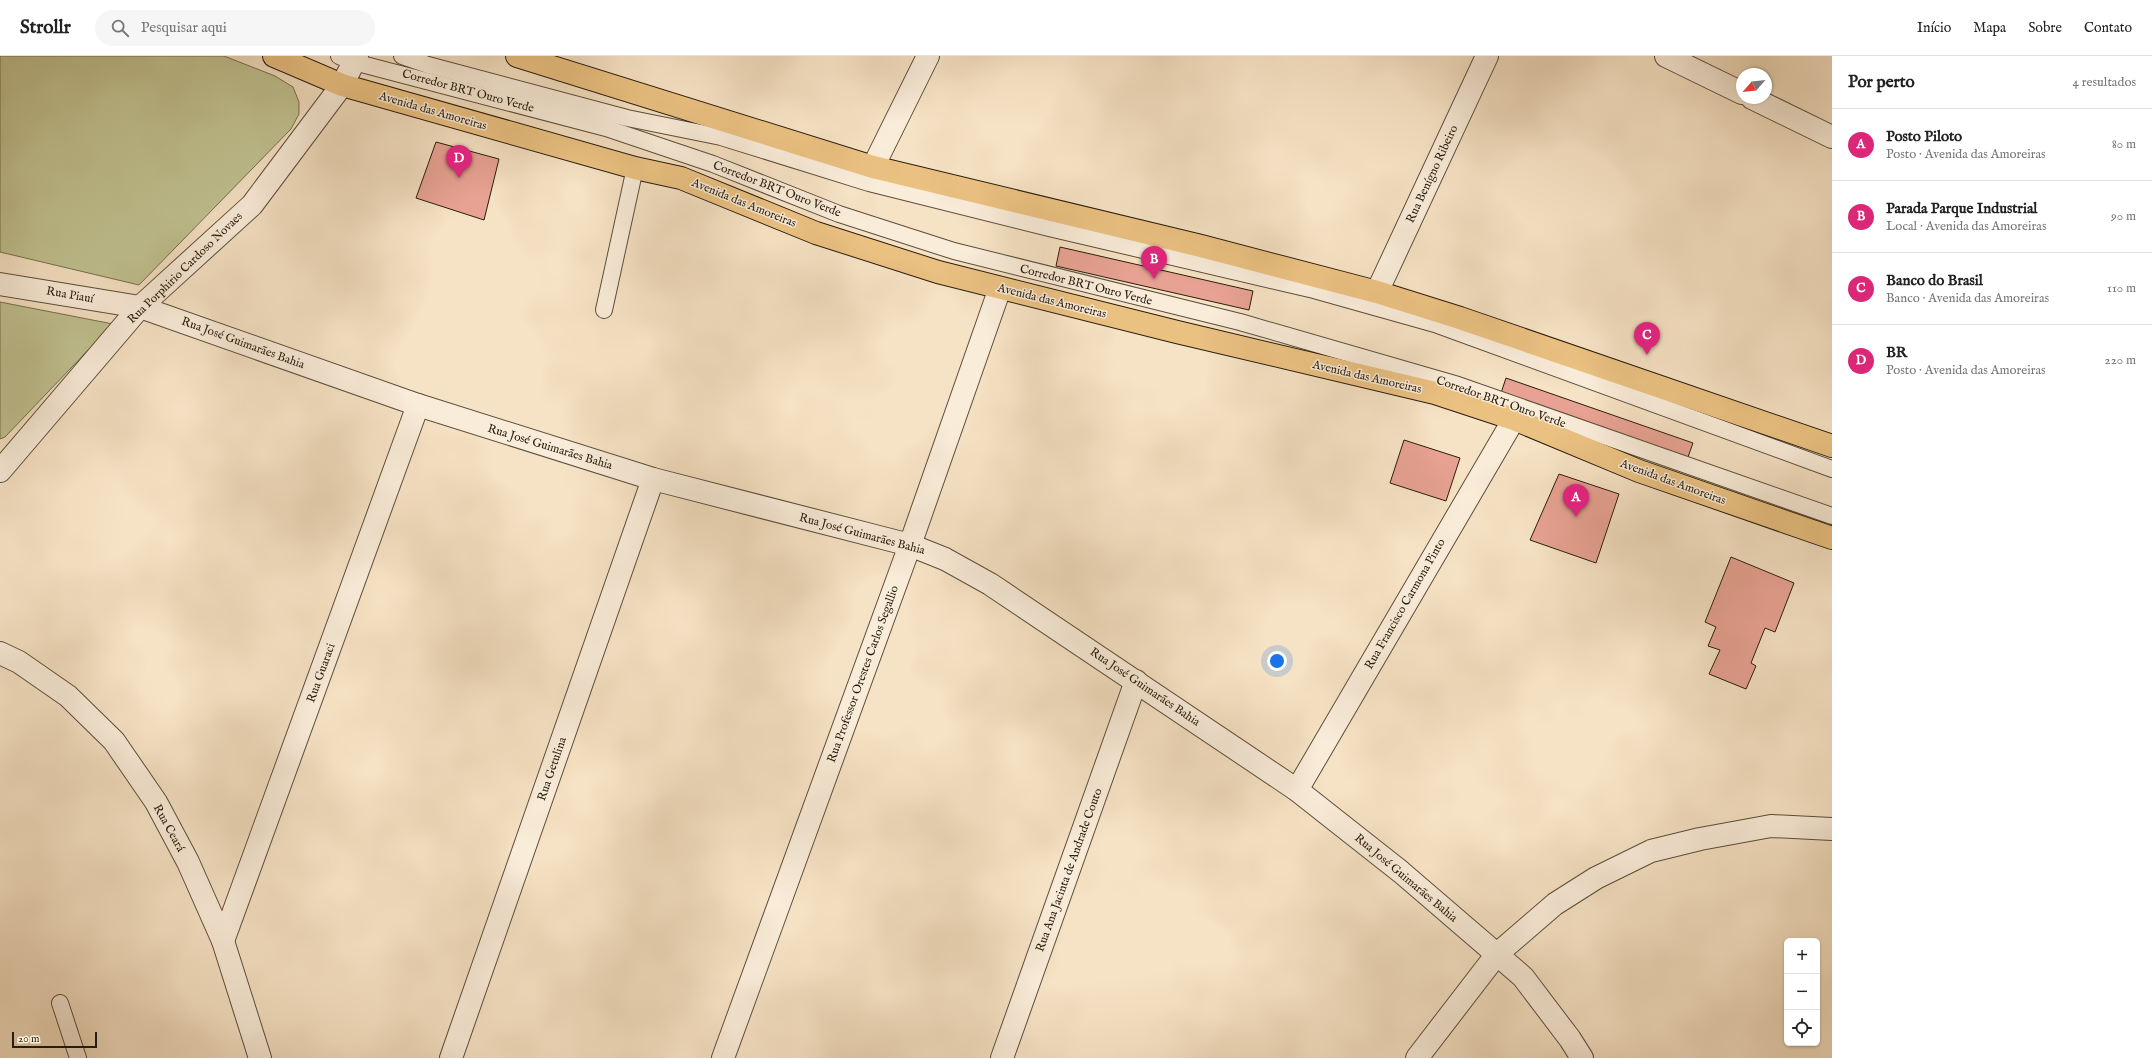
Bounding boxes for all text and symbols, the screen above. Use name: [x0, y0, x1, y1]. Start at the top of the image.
search box: [95, 10, 375, 46]
text: Strollr: [20, 16, 71, 40]
icon: search: [109, 17, 131, 39]
text: Pesquisar aqui: [141, 18, 227, 37]
text: Início: [1917, 19, 1951, 37]
text: Mapa: [1973, 19, 2006, 37]
text: Sobre: [2028, 19, 2062, 37]
text: Contato: [2084, 19, 2132, 37]
street label: Corredor BRT Ouro Verde: [400, 66, 536, 116]
north arrow: [1736, 68, 1772, 104]
text: Por perto: [1848, 72, 1915, 93]
text: 4 resultados: [2073, 74, 2136, 91]
street label: Avenida das Amoreiras: [376, 88, 489, 134]
street label: Rua Benígno Ribeiro: [1403, 122, 1461, 225]
text: Posto Piloto: [1886, 127, 1962, 146]
text: A: [1857, 136, 1865, 153]
text: 80 m: [2112, 136, 2136, 153]
pin: D: [446, 145, 472, 178]
text: Posto · Avenida das Amoreiras: [1886, 146, 2046, 163]
street label: Corredor BRT Ouro Verde: [711, 158, 844, 221]
street label: Avenida das Amoreiras: [689, 175, 799, 231]
text: Parada Parque Industrial: [1886, 199, 2037, 218]
text: B: [1857, 208, 1865, 225]
text: 90 m: [2111, 208, 2136, 225]
street label: Rua Porphirio Cardoso Novaes: [124, 209, 246, 328]
text: Local · Avenida das Amoreiras: [1886, 218, 2046, 235]
pin: B: [1141, 246, 1167, 279]
street label: Corredor BRT Ouro Verde: [1018, 261, 1154, 309]
text: Banco do Brasil: [1886, 271, 1983, 290]
street label: Avenida das Amoreiras: [995, 280, 1108, 322]
text: C: [1856, 280, 1866, 297]
text: 110 m: [2107, 280, 2136, 297]
street label: Rua Piauí: [45, 283, 96, 307]
text: Banco · Avenida das Amoreiras: [1886, 290, 2049, 307]
street label: Rua José Guimarães Bahia: [179, 314, 307, 373]
pin: C: [1634, 322, 1660, 355]
text: BR: [1886, 343, 1907, 362]
text: D: [1856, 352, 1866, 369]
text: 220 m: [2105, 352, 2136, 369]
street label: Avenida das Amoreiras: [1310, 357, 1423, 397]
text: Posto · Avenida das Amoreiras: [1886, 362, 2046, 379]
street label: Corredor BRT Ouro Verde: [1434, 373, 1568, 431]
street label: Rua José Guimarães Bahia: [485, 421, 615, 474]
street label: Avenida das Amoreiras: [1617, 456, 1728, 508]
pin: A: [1563, 484, 1589, 517]
street label: Rua José Guimarães Bahia: [797, 510, 927, 559]
street label: Rua Francisco Carmona Pinto: [1361, 536, 1449, 672]
street label: Rua Professor Orestes Carlos Segallio: [824, 583, 902, 765]
street label: Rua Guaraci: [303, 641, 339, 705]
street label: Rua José Guimarães Bahia: [1086, 645, 1204, 731]
your location: [1267, 651, 1287, 671]
street label: Rua Getulina: [534, 734, 570, 803]
street label: Rua Ana Jacinta de Andrade Couto: [1032, 786, 1107, 954]
street label: Rua Ceará: [150, 802, 189, 855]
street label: Rua José Guimarães Bahia: [1351, 831, 1461, 927]
map controls: [1784, 938, 1820, 1046]
button: +: [1784, 938, 1820, 974]
button: −: [1784, 974, 1820, 1010]
button: locate: [1784, 1010, 1820, 1046]
scale bar: [12, 1030, 97, 1049]
text: 20 m: [18, 1032, 39, 1046]

